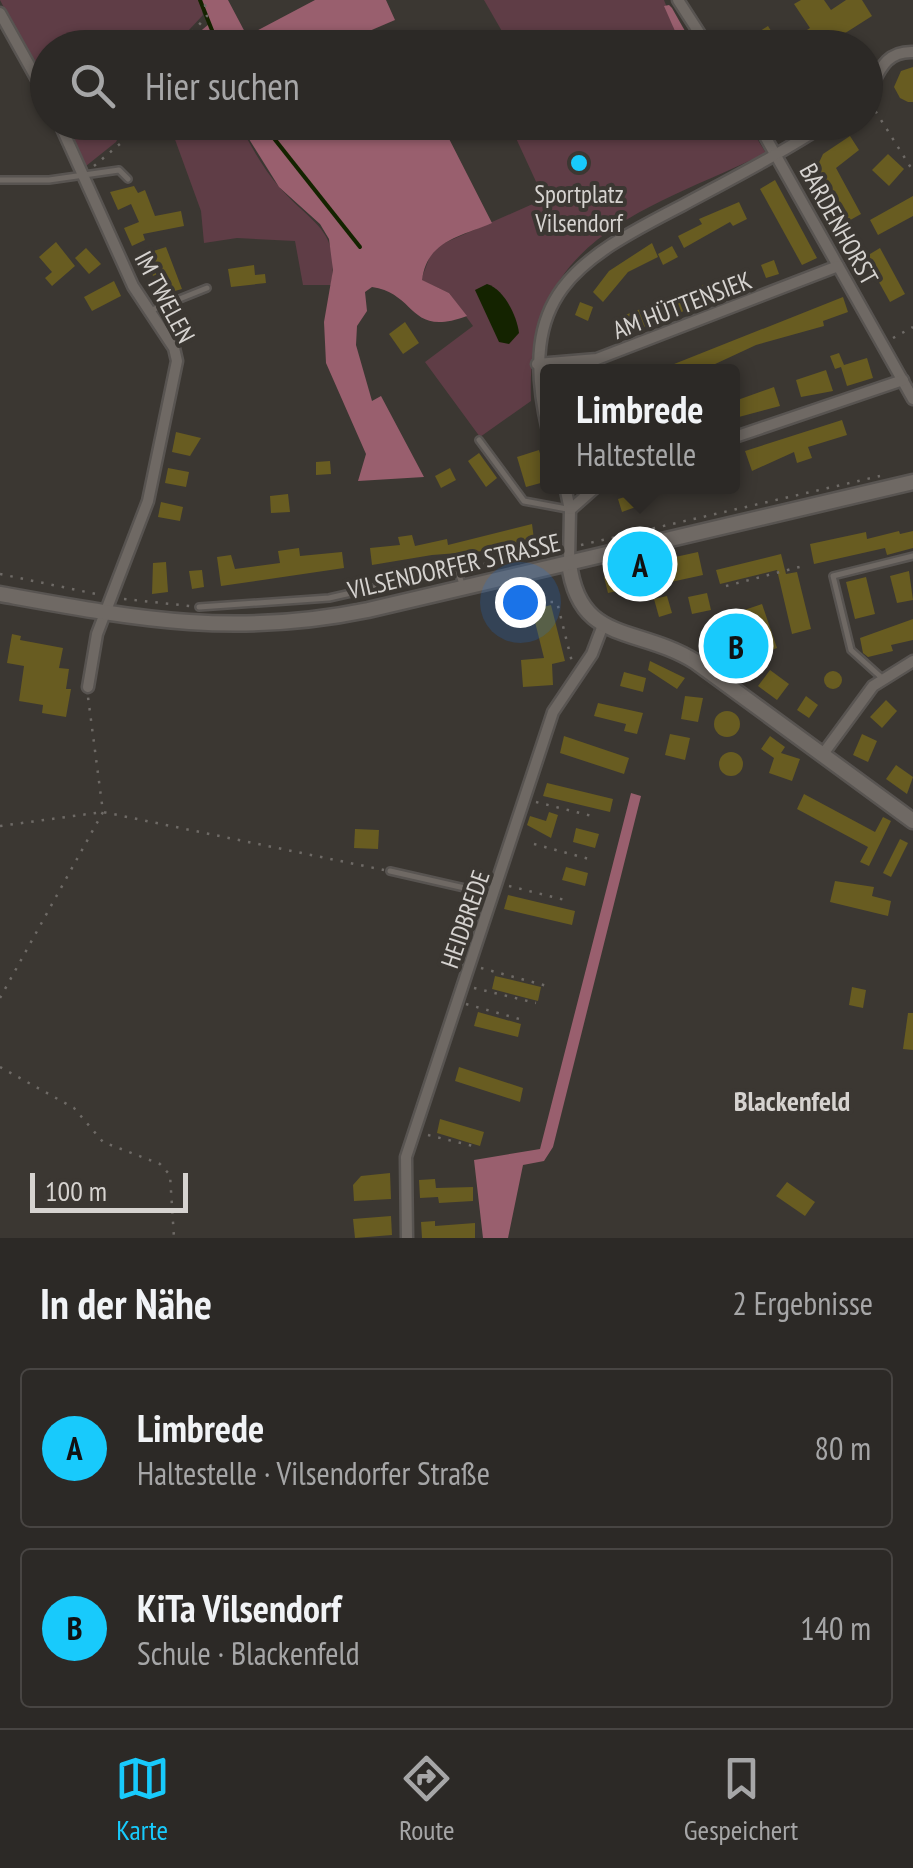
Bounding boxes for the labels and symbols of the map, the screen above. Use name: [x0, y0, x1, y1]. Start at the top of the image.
marker: Sportplatz Vilsendorf: [568, 152, 590, 174]
street label: BARDENHORST: [793, 158, 885, 290]
place label: Sportplatz Vilsendorf: [534, 178, 624, 239]
street label: IM TWELEN: [128, 246, 202, 348]
street label: AM HÜTTENSIEK: [608, 264, 756, 346]
street label: VILSENDORFER STRASSE: [344, 526, 563, 606]
pin: A: [608, 526, 672, 602]
your location: [495, 577, 546, 628]
pin: B: [704, 608, 768, 684]
street label: HEIDBREDE: [433, 866, 497, 972]
district label: Blackenfeld: [734, 1082, 850, 1119]
scale bar: [30, 1168, 188, 1212]

